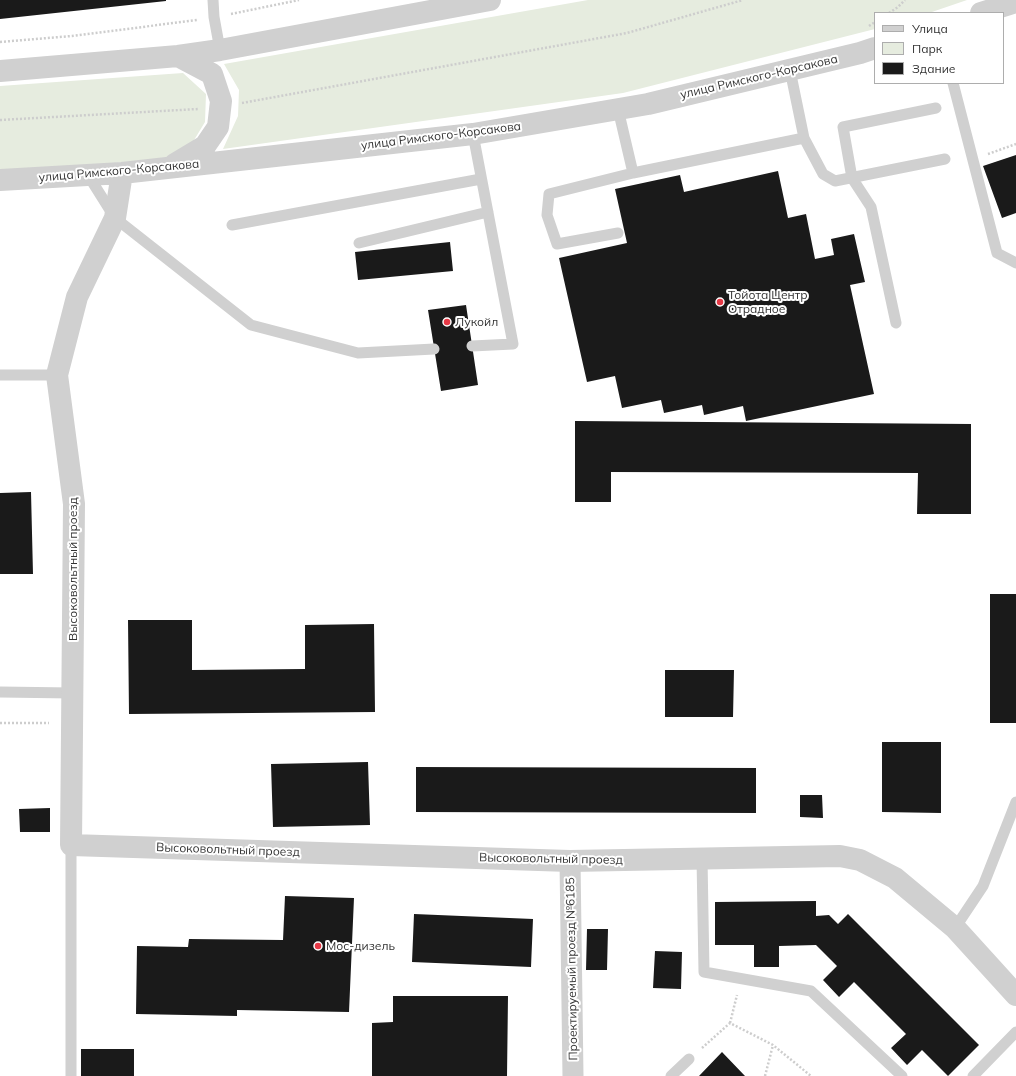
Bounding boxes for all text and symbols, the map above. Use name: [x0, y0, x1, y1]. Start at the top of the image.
legend: [874, 12, 1004, 84]
text: Улица: [912, 21, 948, 36]
text: Парк: [912, 41, 942, 56]
street label: улица Римского-Корсакова: [679, 52, 839, 102]
text: Здание: [912, 61, 955, 76]
street label: улица Римского-Корсакова: [360, 119, 522, 153]
street label: улица Римского-Корсакова: [38, 157, 200, 185]
place label: Тойота Центр Отрадное: [728, 288, 808, 316]
marker: Тойота Центр Отрадное: [715, 297, 725, 307]
place label: Лукойл: [455, 315, 498, 329]
marker: Лукойл: [442, 317, 452, 327]
street label: Высоковольтный проезд: [66, 497, 80, 641]
street label: Высоковольтный проезд: [156, 840, 300, 860]
street label: Высоковольтный проезд: [479, 851, 623, 867]
street label: Проектируемый проезд №6185: [563, 877, 581, 1061]
place label: Мос-дизель: [326, 939, 395, 953]
marker: Мос-дизель: [313, 941, 323, 951]

